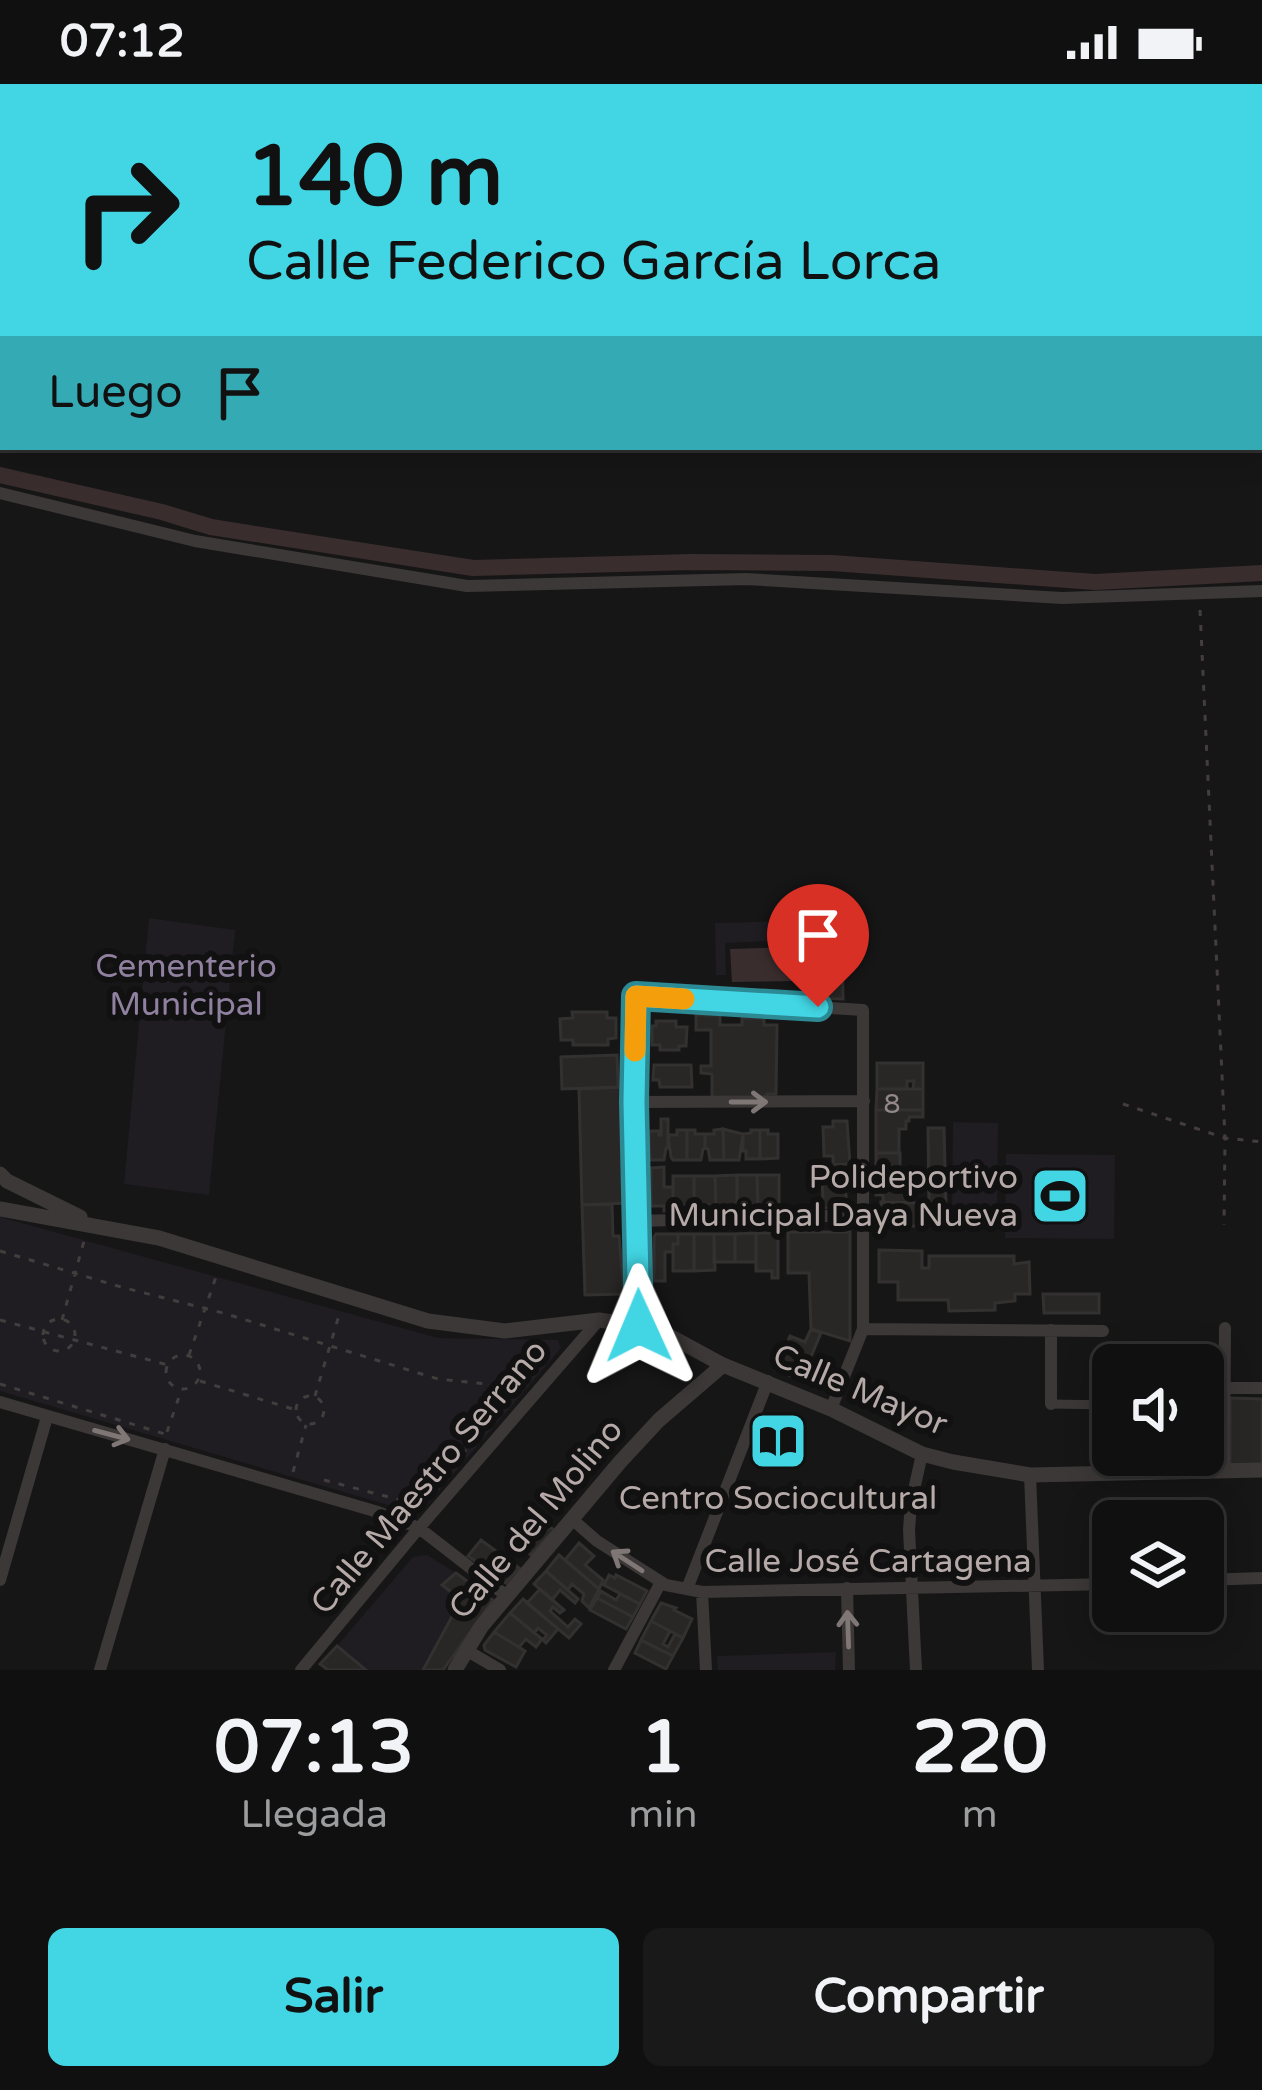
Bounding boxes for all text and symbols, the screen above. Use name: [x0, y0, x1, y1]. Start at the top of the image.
text: 07:12: [60, 15, 185, 69]
text: 140 m: [246, 127, 503, 228]
icon: right: [48, 132, 204, 288]
text: Calle Federico García Lorca: [246, 229, 941, 294]
icon: arrive: [207, 360, 273, 426]
text: Luego: [48, 366, 183, 420]
pin: [767, 884, 869, 1007]
icon: arrive: [785, 902, 851, 968]
park label: Cementerio Municipal: [95, 947, 277, 1024]
house number: 8: [884, 1088, 900, 1121]
one-way arrow: [729, 1090, 768, 1113]
place label: Polideportivo Municipal Daya Nueva: [668, 1158, 1018, 1235]
sports icon: Polideportivo Municipal Daya Nueva: [1029, 1165, 1091, 1227]
position arrow: [576, 1263, 702, 1389]
street label: Calle Maestro Serrano: [303, 1332, 555, 1622]
street label: Calle Mayor: [767, 1336, 953, 1444]
map controls: [1092, 1344, 1224, 1632]
button: sound: [1092, 1344, 1224, 1476]
library icon: Centro Sociocultural: [747, 1410, 809, 1472]
street label: Calle del Molino: [441, 1411, 631, 1627]
one-way arrow: [93, 1425, 131, 1447]
place label: Centro Sociocultural: [619, 1479, 937, 1518]
button: layers: [1092, 1500, 1224, 1632]
street label: Calle José Cartagena: [704, 1542, 1032, 1581]
one-way arrow: [610, 1548, 644, 1573]
one-way arrow: [837, 1610, 860, 1649]
text: 07:13: [214, 1705, 414, 1792]
text: 1: [640, 1705, 686, 1792]
text: 220: [912, 1705, 1048, 1792]
text: Llegada: [241, 1791, 388, 1838]
text: min: [628, 1791, 698, 1838]
text: m: [962, 1791, 998, 1838]
button: Salir: [48, 1928, 619, 2066]
button: Compartir: [643, 1928, 1214, 2066]

